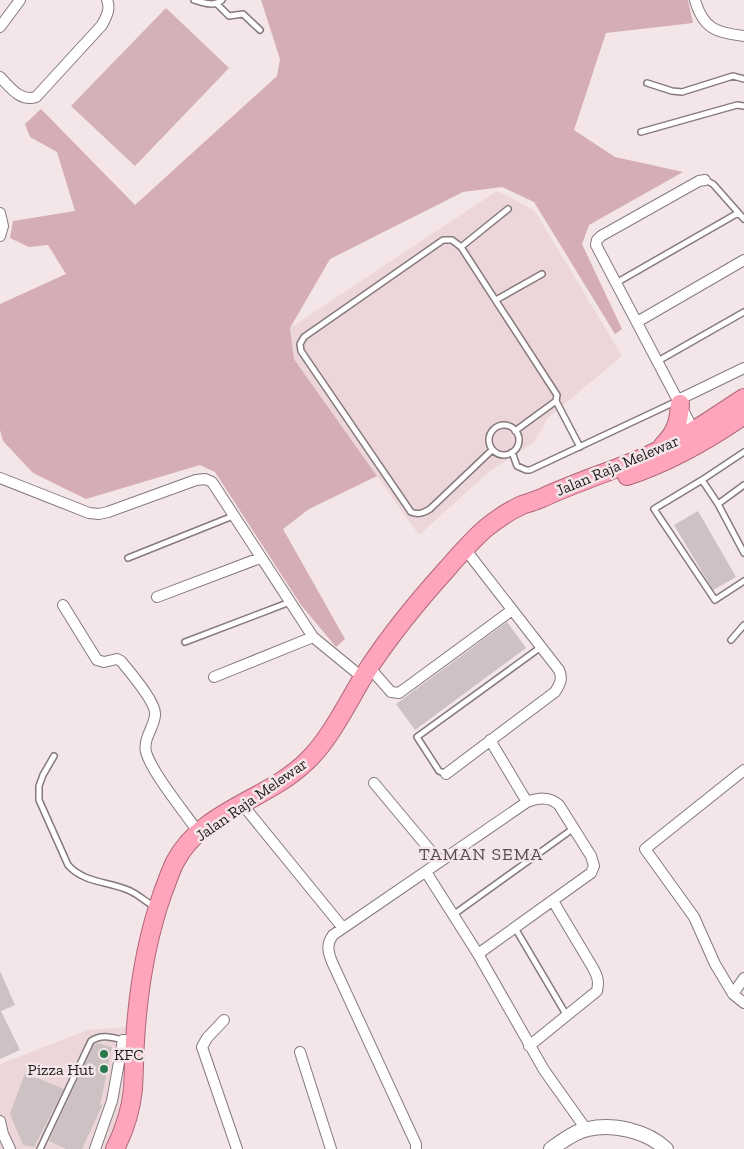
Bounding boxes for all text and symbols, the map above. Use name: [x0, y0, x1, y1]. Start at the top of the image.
street label: Jalan Raja Melewar: [553, 431, 682, 500]
street label: Jalan Raja Melewar: [192, 754, 311, 845]
district label: TAMAN SEMA: [419, 843, 543, 865]
place label: KFC: [114, 1045, 144, 1064]
marker: KFC: [98, 1048, 110, 1060]
place label: Pizza Hut: [27, 1060, 94, 1079]
marker: Pizza Hut: [98, 1063, 110, 1075]

